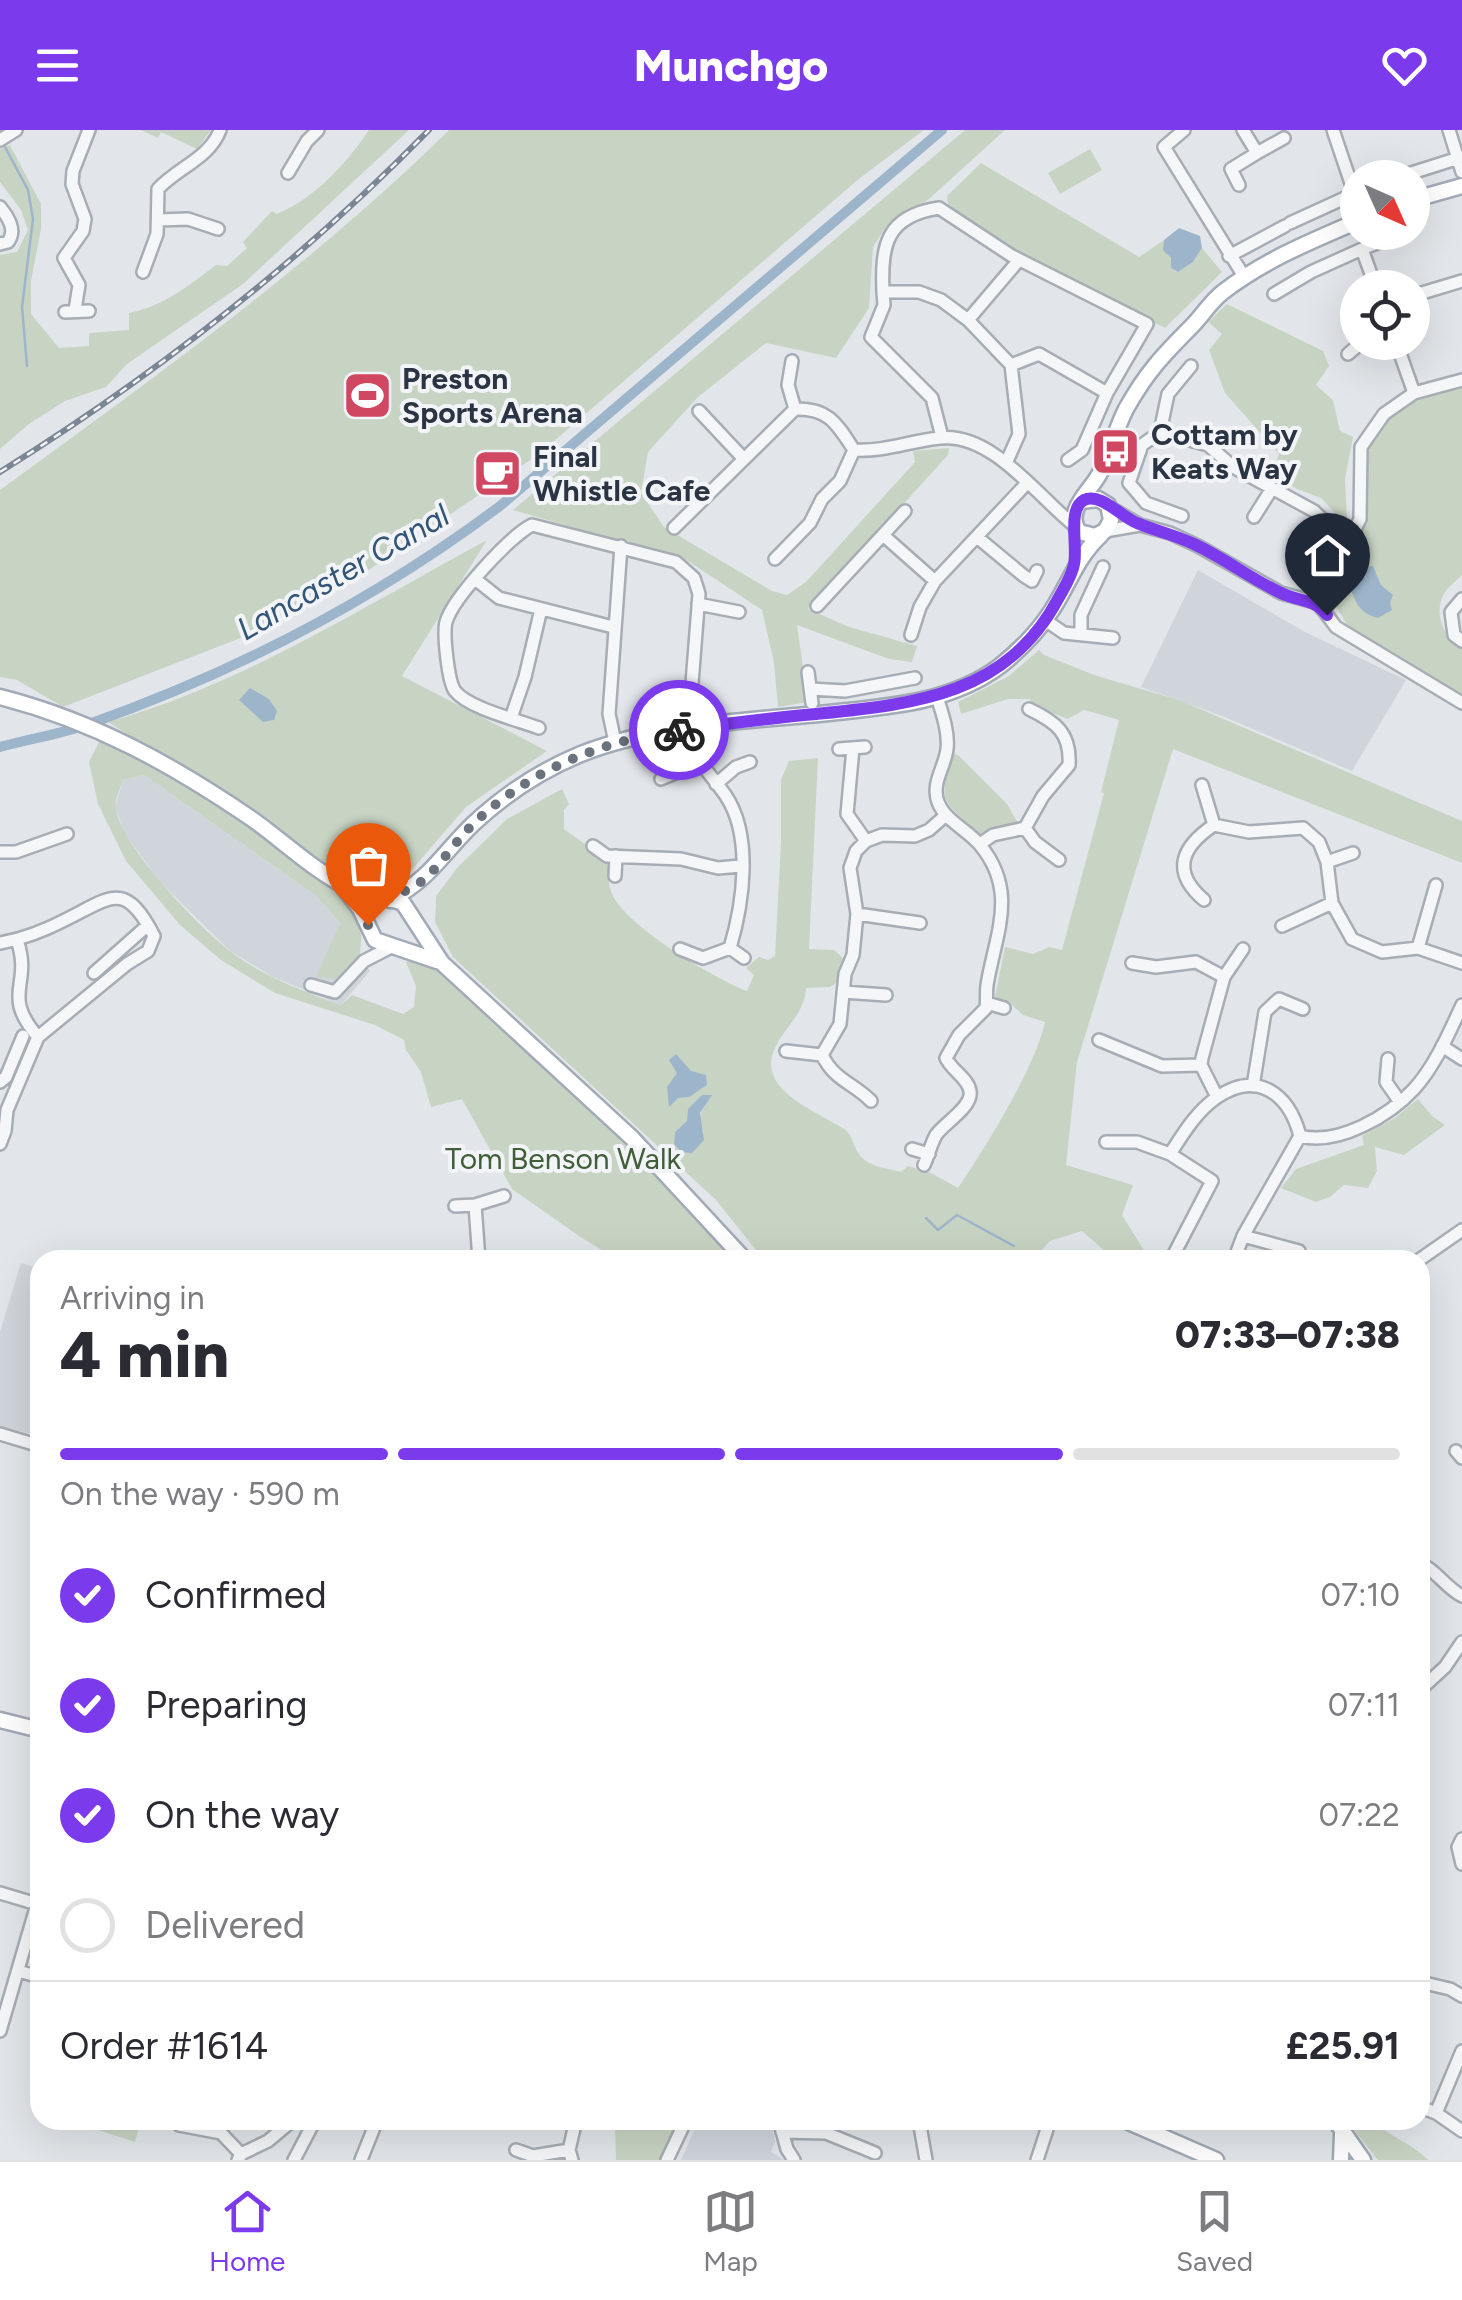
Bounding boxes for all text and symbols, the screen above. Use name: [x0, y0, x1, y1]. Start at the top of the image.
icon: menu: [30, 38, 85, 93]
text: Munchgo: [634, 38, 828, 92]
icon: heart: [1377, 38, 1432, 93]
north arrow: [1340, 160, 1430, 250]
map controls: [1340, 160, 1430, 360]
button: locate: [1340, 270, 1430, 360]
place label: Preston Sports Arena: [402, 360, 583, 431]
sports icon: Preston Sports Arena: [341, 370, 393, 422]
place label: Cottam by Keats Way: [1151, 416, 1299, 487]
bus stop icon: Cottam by Keats Way: [1090, 426, 1142, 478]
place label: Final Whistle Cafe: [533, 438, 711, 509]
cafe icon: Final Whistle Cafe: [472, 448, 524, 500]
water label: Lancaster Canal: [230, 495, 457, 648]
pin: [1285, 513, 1370, 616]
icon: home: [1300, 528, 1355, 583]
courier: [629, 680, 729, 780]
icon: bike: [652, 703, 707, 758]
pin: [326, 823, 411, 926]
icon: bag: [341, 838, 396, 893]
park label: Tom Benson Walk: [445, 1140, 681, 1177]
text: Arriving in: [60, 1279, 205, 1317]
text: 07:33–07:38: [1175, 1312, 1400, 1358]
text: 4 min: [60, 1315, 229, 1393]
text: On the way · 590 m: [60, 1475, 340, 1513]
icon: check: [60, 1568, 115, 1623]
text: Confirmed: [145, 1572, 327, 1618]
text: 07:10: [1320, 1576, 1400, 1614]
icon: check: [60, 1678, 115, 1733]
text: Preparing: [145, 1682, 307, 1728]
text: 07:11: [1328, 1686, 1400, 1724]
icon: check: [60, 1788, 115, 1843]
text: On the way: [145, 1792, 339, 1838]
text: 07:22: [1318, 1796, 1400, 1834]
text: Delivered: [145, 1902, 305, 1948]
text: Order #1614: [60, 2023, 268, 2069]
text: £25.91: [1286, 2023, 1400, 2069]
tab: Home: [209, 2184, 285, 2278]
tab: Map: [703, 2184, 758, 2278]
tab: Saved: [1176, 2184, 1253, 2278]

